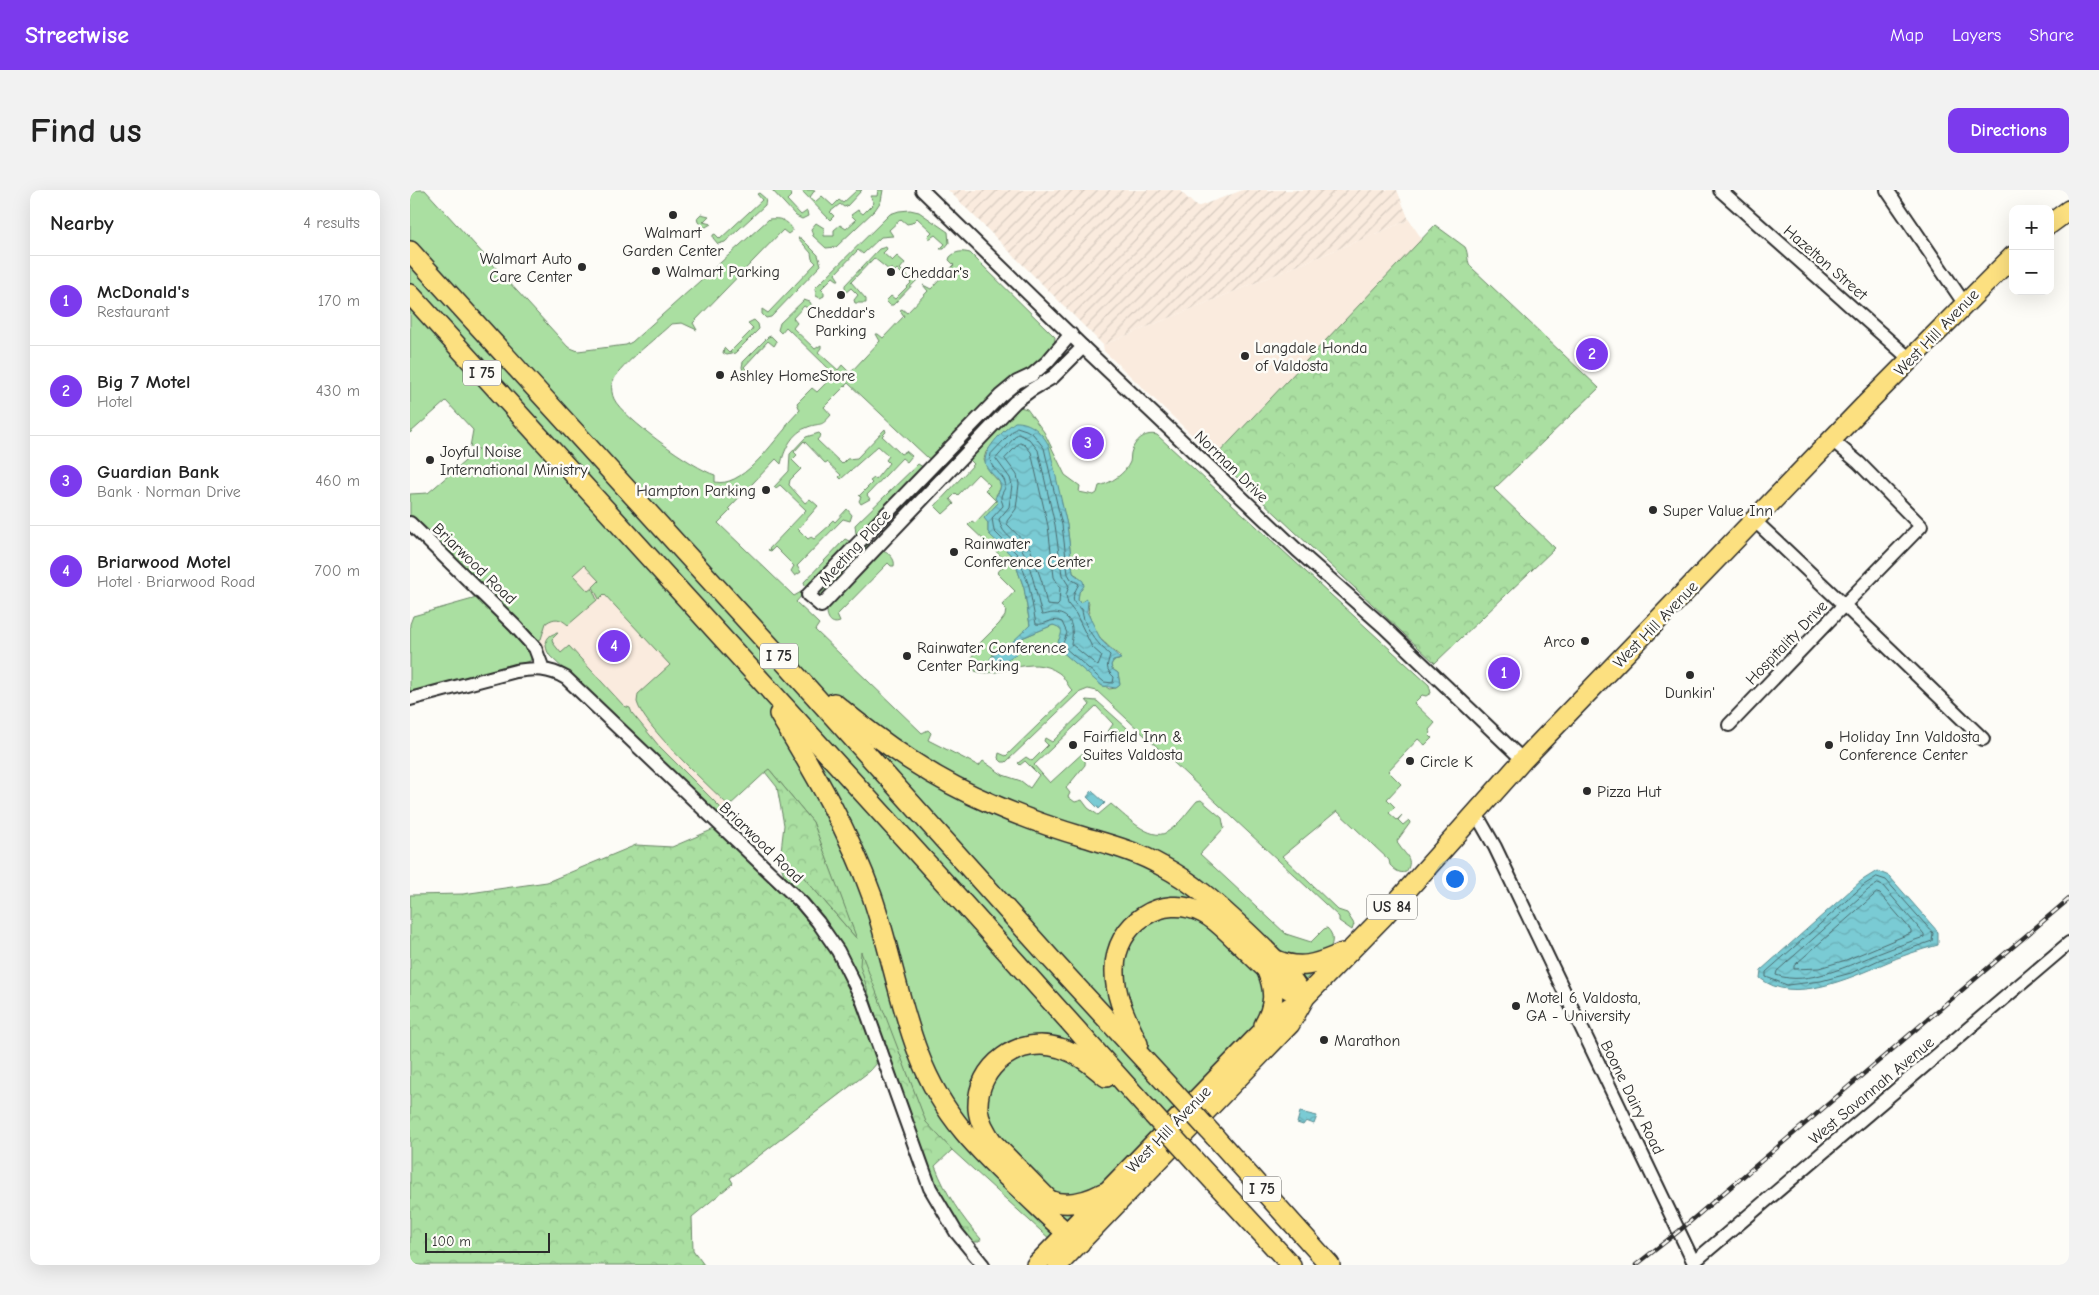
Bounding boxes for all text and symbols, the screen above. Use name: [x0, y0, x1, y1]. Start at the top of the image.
text: Streetwise: [25, 21, 129, 49]
text: Map: [1890, 25, 1924, 46]
text: Layers: [1952, 25, 2001, 46]
text: Share: [2029, 25, 2074, 46]
button: Directions: [1948, 108, 2069, 153]
text: Find us: [30, 110, 142, 151]
map controls: [2009, 205, 2054, 295]
button: +: [2009, 205, 2054, 250]
marker: Walmart Garden Center: [667, 209, 679, 221]
text: Nearby: [50, 211, 114, 235]
text: 4 results: [303, 214, 360, 232]
street label: Hazelton Street: [1780, 222, 1871, 304]
place label: Walmart Garden Center: [622, 224, 724, 260]
place label: Walmart Auto Care Center: [480, 250, 573, 286]
button: −: [2009, 250, 2054, 295]
marker: Walmart Auto Care Center: [576, 261, 588, 273]
place label: Walmart Parking: [666, 263, 780, 281]
place label: Cheddar's: [901, 264, 969, 282]
marker: Walmart Parking: [650, 265, 662, 277]
marker: Cheddar's: [885, 266, 897, 278]
text: McDonald's: [97, 281, 189, 303]
street label: West Hill Avenue: [1891, 286, 1983, 380]
marker: Cheddar's Parking: [835, 289, 847, 301]
text: 1: [63, 292, 69, 310]
text: 170 m: [318, 292, 360, 310]
text: Restaurant: [97, 303, 169, 321]
place label: Cheddar's Parking: [807, 304, 875, 340]
pin: 2: [1576, 335, 1608, 373]
place label: Langdale Honda of Valdosta: [1255, 339, 1368, 375]
marker: Langdale Honda of Valdosta: [1239, 350, 1251, 362]
road number: I 75: [463, 360, 501, 386]
place label: Ashley HomeStore: [730, 367, 855, 385]
marker: Ashley HomeStore: [714, 369, 726, 381]
text: Big 7 Motel: [97, 371, 190, 393]
text: 2: [62, 382, 70, 400]
text: 430 m: [316, 382, 360, 400]
text: Hotel: [97, 393, 133, 411]
pin: 3: [1072, 424, 1104, 462]
street label: Norman Drive: [1191, 427, 1272, 506]
place label: Joyful Noise International Ministry: [440, 443, 588, 479]
marker: Joyful Noise International Ministry: [424, 454, 436, 466]
text: Guardian Bank: [97, 461, 219, 483]
text: 3: [62, 472, 70, 490]
text: 460 m: [315, 472, 360, 490]
place label: Hampton Parking: [636, 482, 756, 500]
text: Bank · Norman Drive: [97, 483, 241, 501]
marker: Hampton Parking: [760, 484, 772, 496]
place label: Super Value Inn: [1663, 502, 1773, 520]
marker: Super Value Inn: [1647, 504, 1659, 516]
street label: Meeting Place: [815, 506, 894, 589]
street label: Briarwood Road: [429, 519, 520, 608]
place label: Rainwater Conference Center: [964, 535, 1093, 571]
marker: Rainwater Conference Center: [948, 546, 960, 558]
text: Briarwood Motel: [97, 551, 231, 573]
text: 4: [62, 562, 70, 580]
text: 700 m: [314, 562, 360, 580]
text: Hotel · Briarwood Road: [97, 573, 255, 591]
street label: West Hill Avenue: [1610, 578, 1702, 672]
street label: Hospitality Drive: [1742, 597, 1831, 688]
pin: 4: [598, 627, 630, 665]
place label: Arco: [1544, 633, 1575, 651]
marker: Arco: [1579, 635, 1591, 647]
place label: Rainwater Conference Center Parking: [917, 639, 1066, 675]
road number: I 75: [760, 644, 798, 668]
marker: Rainwater Conference Center Parking: [901, 650, 913, 662]
pin: 1: [1488, 654, 1520, 692]
marker: Dunkin': [1684, 669, 1696, 681]
place label: Dunkin': [1665, 684, 1715, 702]
place label: Fairfield Inn & Suites Valdosta: [1083, 728, 1183, 764]
place label: Holiday Inn Valdosta Conference Center: [1839, 728, 1980, 764]
marker: Fairfield Inn & Suites Valdosta: [1067, 739, 1079, 751]
marker: Holiday Inn Valdosta Conference Center: [1823, 739, 1835, 751]
place label: Circle K: [1420, 753, 1473, 771]
marker: Circle K: [1404, 755, 1416, 767]
place label: Pizza Hut: [1597, 783, 1661, 801]
marker: Pizza Hut: [1581, 785, 1593, 797]
street label: Briarwood Road: [716, 798, 807, 887]
your location: [1442, 866, 1468, 892]
road number: US 84: [1367, 894, 1417, 920]
place label: Motel 6 Valdosta, GA - University: [1526, 989, 1641, 1025]
marker: Motel 6 Valdosta, GA - University: [1510, 1000, 1522, 1012]
place label: Marathon: [1334, 1032, 1400, 1050]
street label: West Savannah Avenue: [1805, 1033, 1938, 1148]
marker: Marathon: [1318, 1034, 1330, 1046]
street label: Boone Dairy Road: [1597, 1038, 1667, 1157]
street label: West Hill Avenue: [1123, 1083, 1215, 1177]
road number: I 75: [1243, 1176, 1281, 1202]
scale bar: [425, 1230, 550, 1253]
text: 100 m: [432, 1233, 471, 1250]

